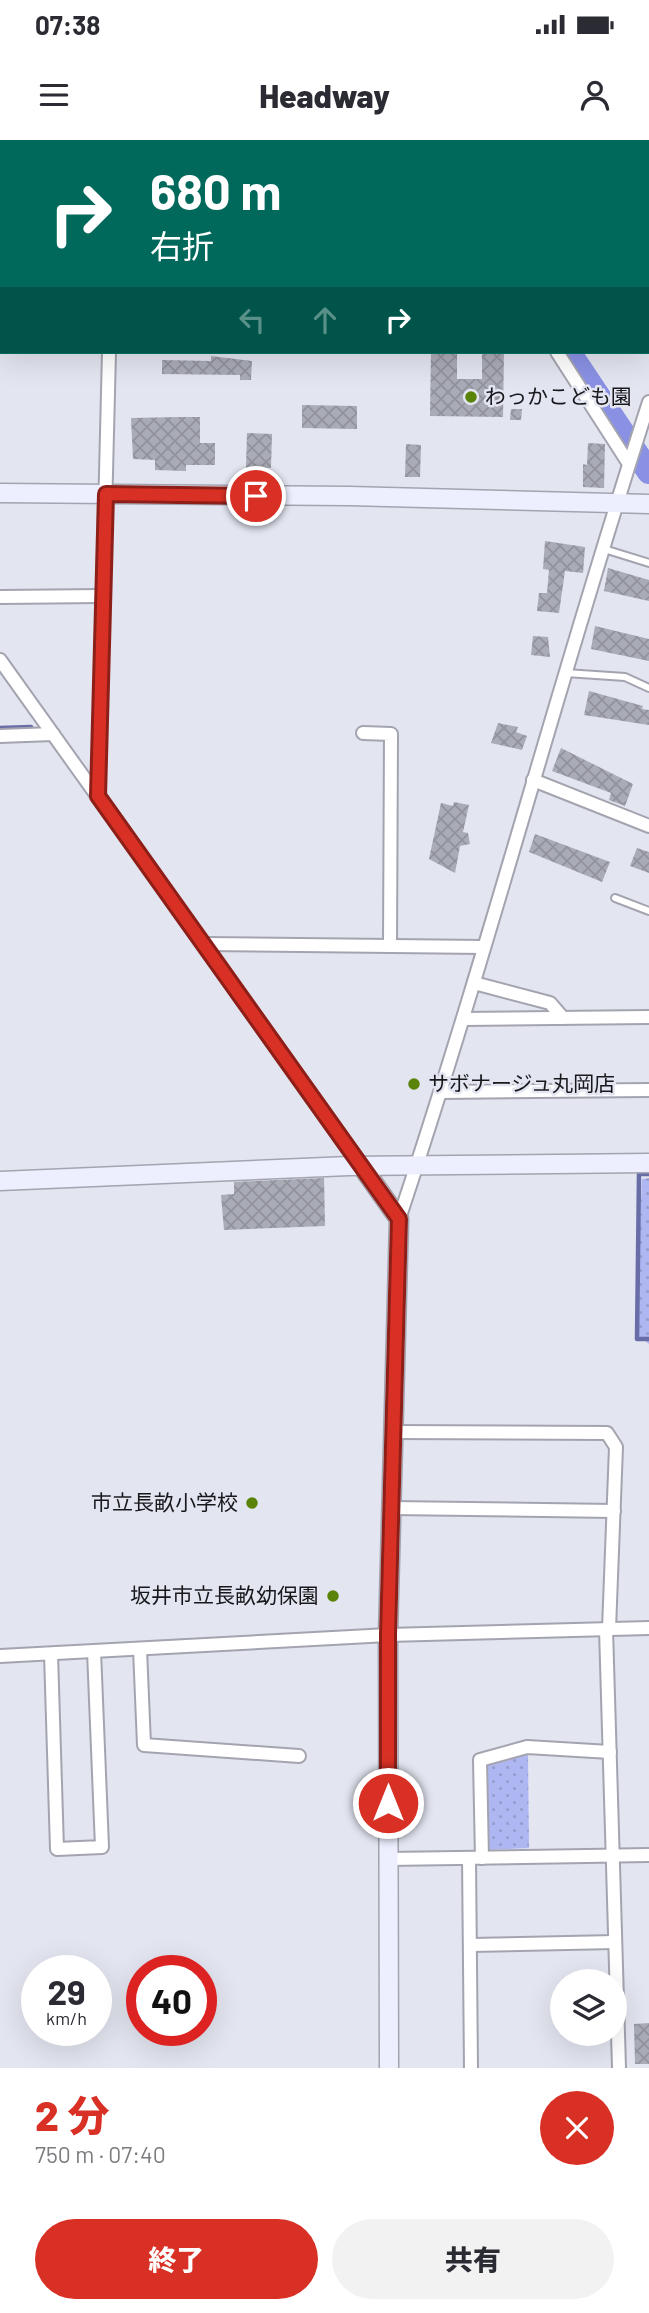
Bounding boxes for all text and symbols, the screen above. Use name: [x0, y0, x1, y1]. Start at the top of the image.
text: 07:38: [35, 9, 100, 40]
icon: menu: [35, 76, 73, 114]
text: Headway: [259, 76, 390, 114]
icon: person: [576, 76, 614, 114]
text: 680 m: [150, 161, 281, 220]
icon: right: [35, 168, 126, 259]
text: 右折: [150, 226, 214, 264]
icon: left: [233, 301, 271, 339]
icon: ahead: [306, 301, 344, 339]
icon: right: [379, 301, 417, 339]
place label: わっかこども園: [485, 383, 632, 408]
marker: わっかこども園: [463, 389, 479, 405]
pin: [226, 466, 286, 526]
icon: arrive: [237, 477, 275, 515]
place label: サボナージュ丸岡店: [428, 1070, 615, 1095]
marker: サボナージュ丸岡店: [406, 1076, 422, 1092]
place label: 市立長畝小学校: [91, 1489, 238, 1514]
marker: 市立長畝小学校: [244, 1495, 260, 1511]
place label: 坂井市立長畝幼保園: [130, 1582, 319, 1607]
marker: 坂井市立長畝幼保園: [325, 1588, 341, 1604]
position arrow: [351, 1766, 425, 1840]
speed limit sign: 40: [126, 1955, 217, 2046]
map controls: [550, 1969, 627, 2046]
button: layers: [550, 1969, 627, 2046]
text: 29: [47, 1970, 86, 2012]
text: km/h: [46, 2007, 87, 2029]
text: 2 分: [35, 2089, 109, 2139]
button: close: [540, 2091, 614, 2165]
text: 750 m · 07:40: [35, 2140, 166, 2168]
button: 終了: [35, 2219, 318, 2299]
button: 共有: [332, 2219, 614, 2299]

